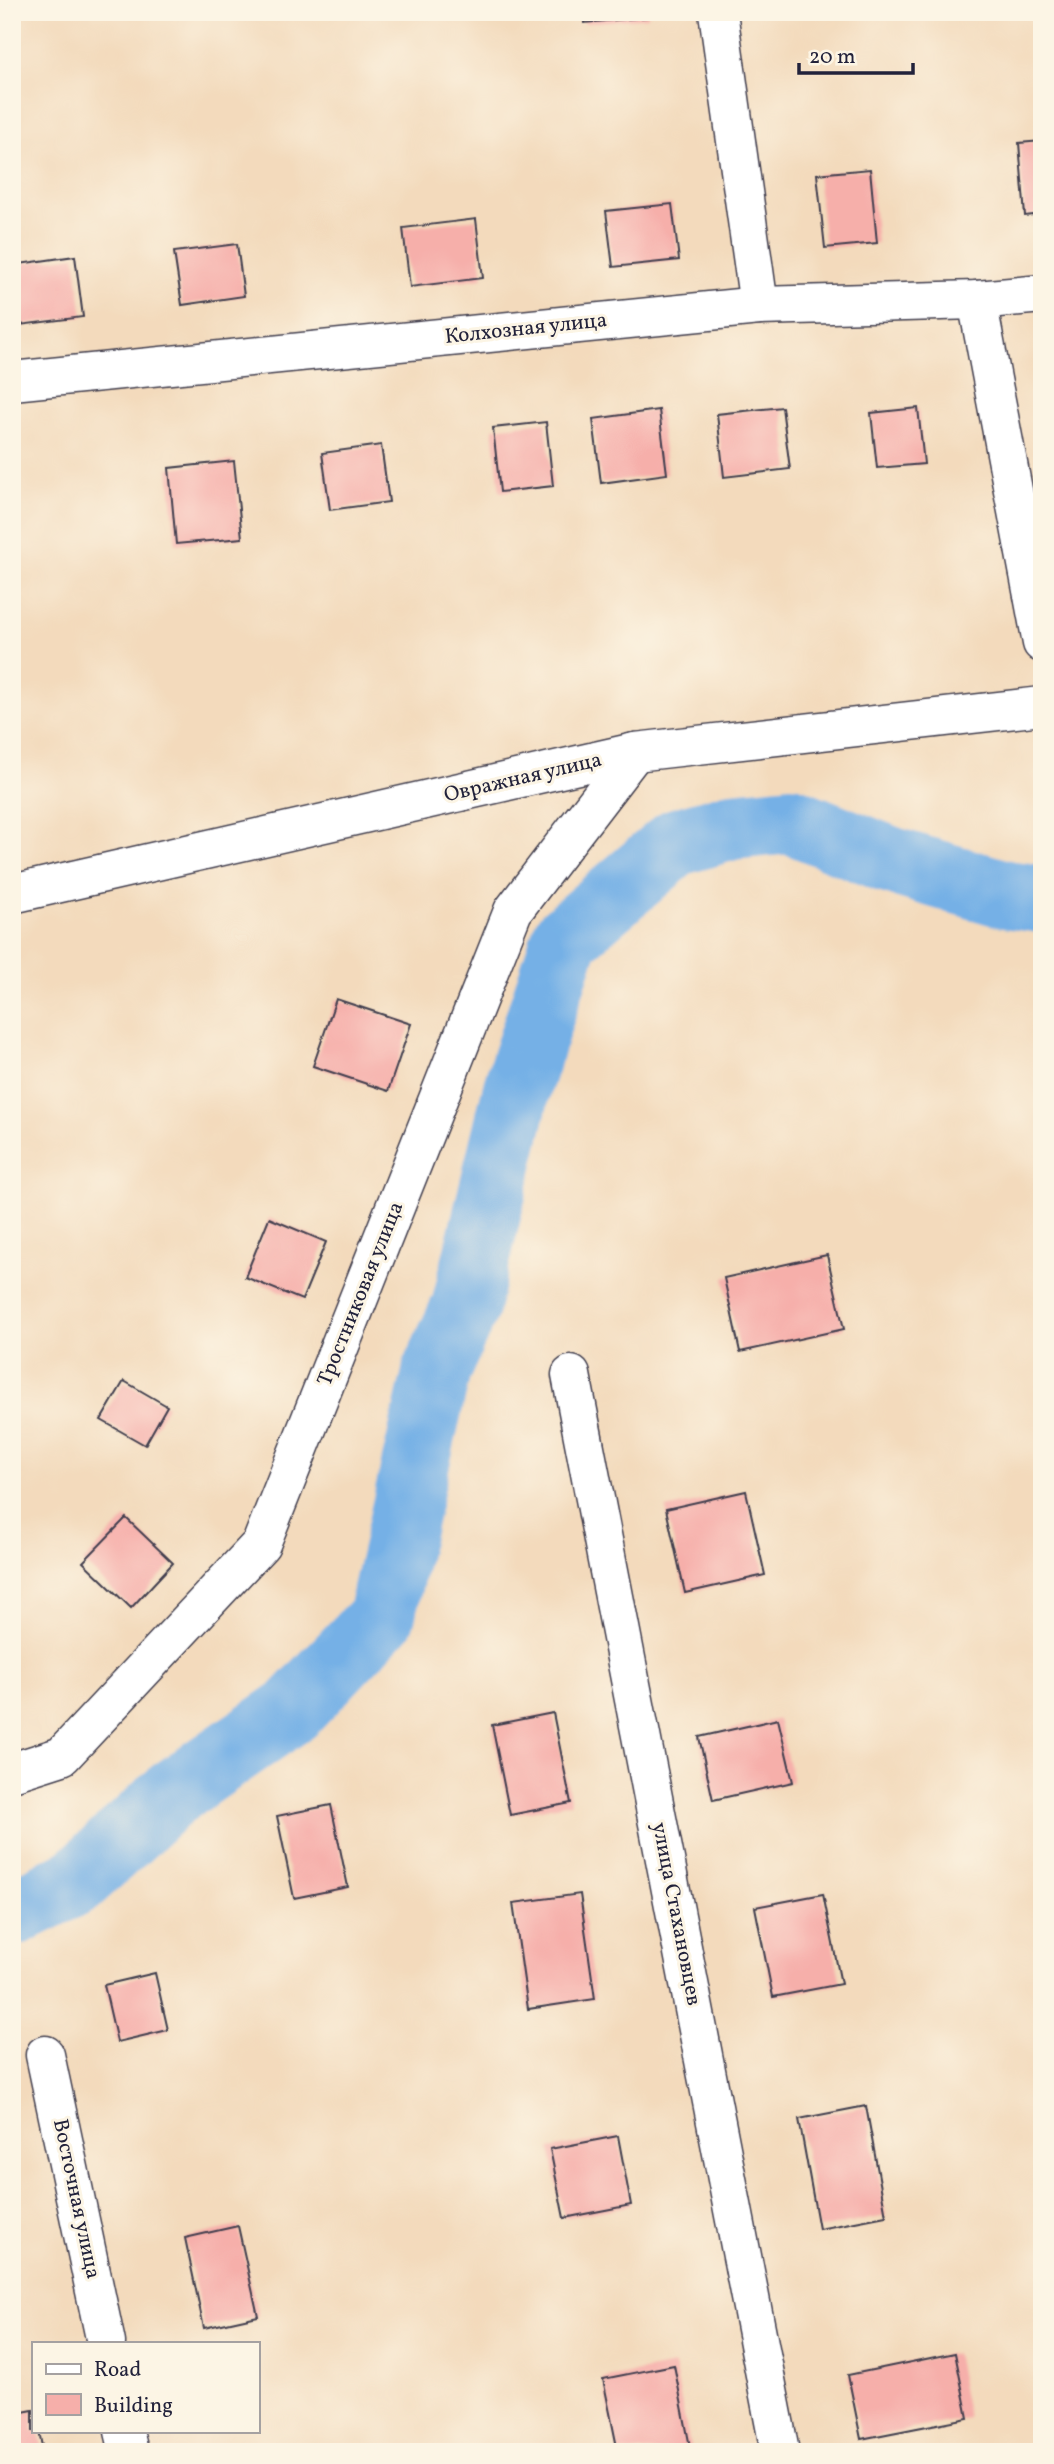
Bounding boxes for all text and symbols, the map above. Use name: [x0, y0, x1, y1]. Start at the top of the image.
scale bar: [799, 32, 912, 76]
text: 20 m: [809, 43, 855, 72]
street label: Колхозная улица: [443, 306, 609, 352]
street label: Овражная улица: [441, 746, 605, 810]
street label: Тростниковая улица: [311, 1198, 411, 1390]
street label: улица Стахановцев: [644, 1820, 708, 2008]
street label: Восточная улица: [45, 2116, 107, 2282]
legend: [32, 2342, 259, 2432]
text: Road: [94, 2356, 141, 2385]
text: Building: [94, 2392, 173, 2421]

